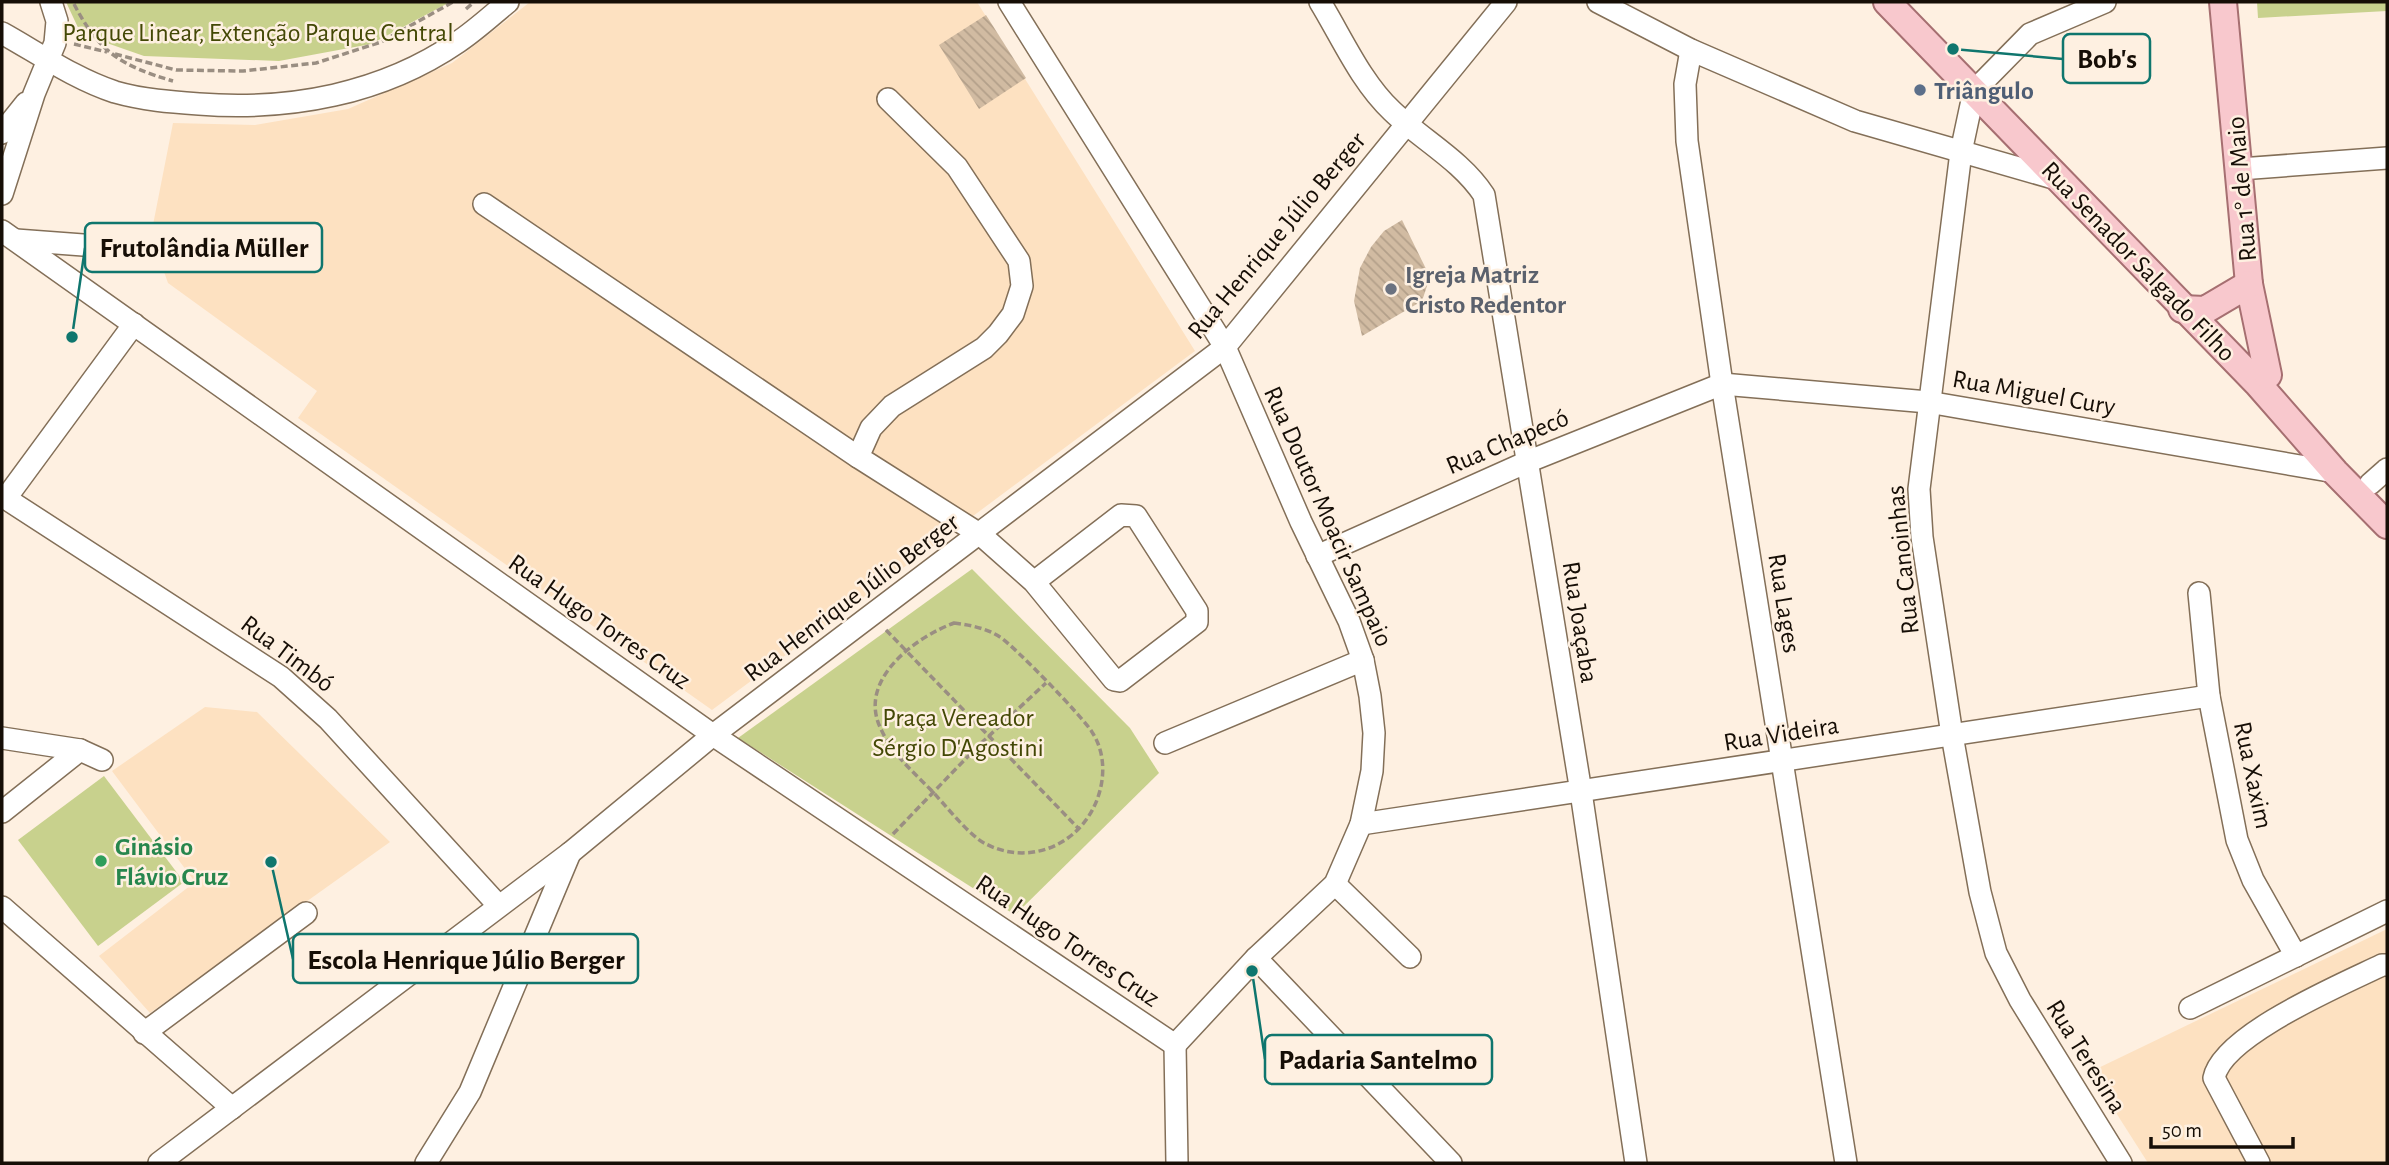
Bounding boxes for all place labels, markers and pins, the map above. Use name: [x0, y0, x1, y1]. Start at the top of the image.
callout: Bob's: [2063, 34, 2150, 83]
place label: Triângulo: [1934, 78, 2034, 104]
marker: Triângulo: [1912, 82, 1928, 98]
callout: Frutolândia Müller: [85, 223, 322, 272]
place label: Igreja Matriz Cristo Redentor: [1405, 262, 1566, 318]
marker: Igreja Matriz Cristo Redentor: [1383, 281, 1399, 297]
place label: Ginásio Flávio Cruz: [115, 834, 228, 890]
marker: Ginásio Flávio Cruz: [93, 853, 109, 869]
callout: Escola Henrique Júlio Berger: [293, 934, 638, 983]
callout: Padaria Santelmo: [1265, 1035, 1492, 1084]

